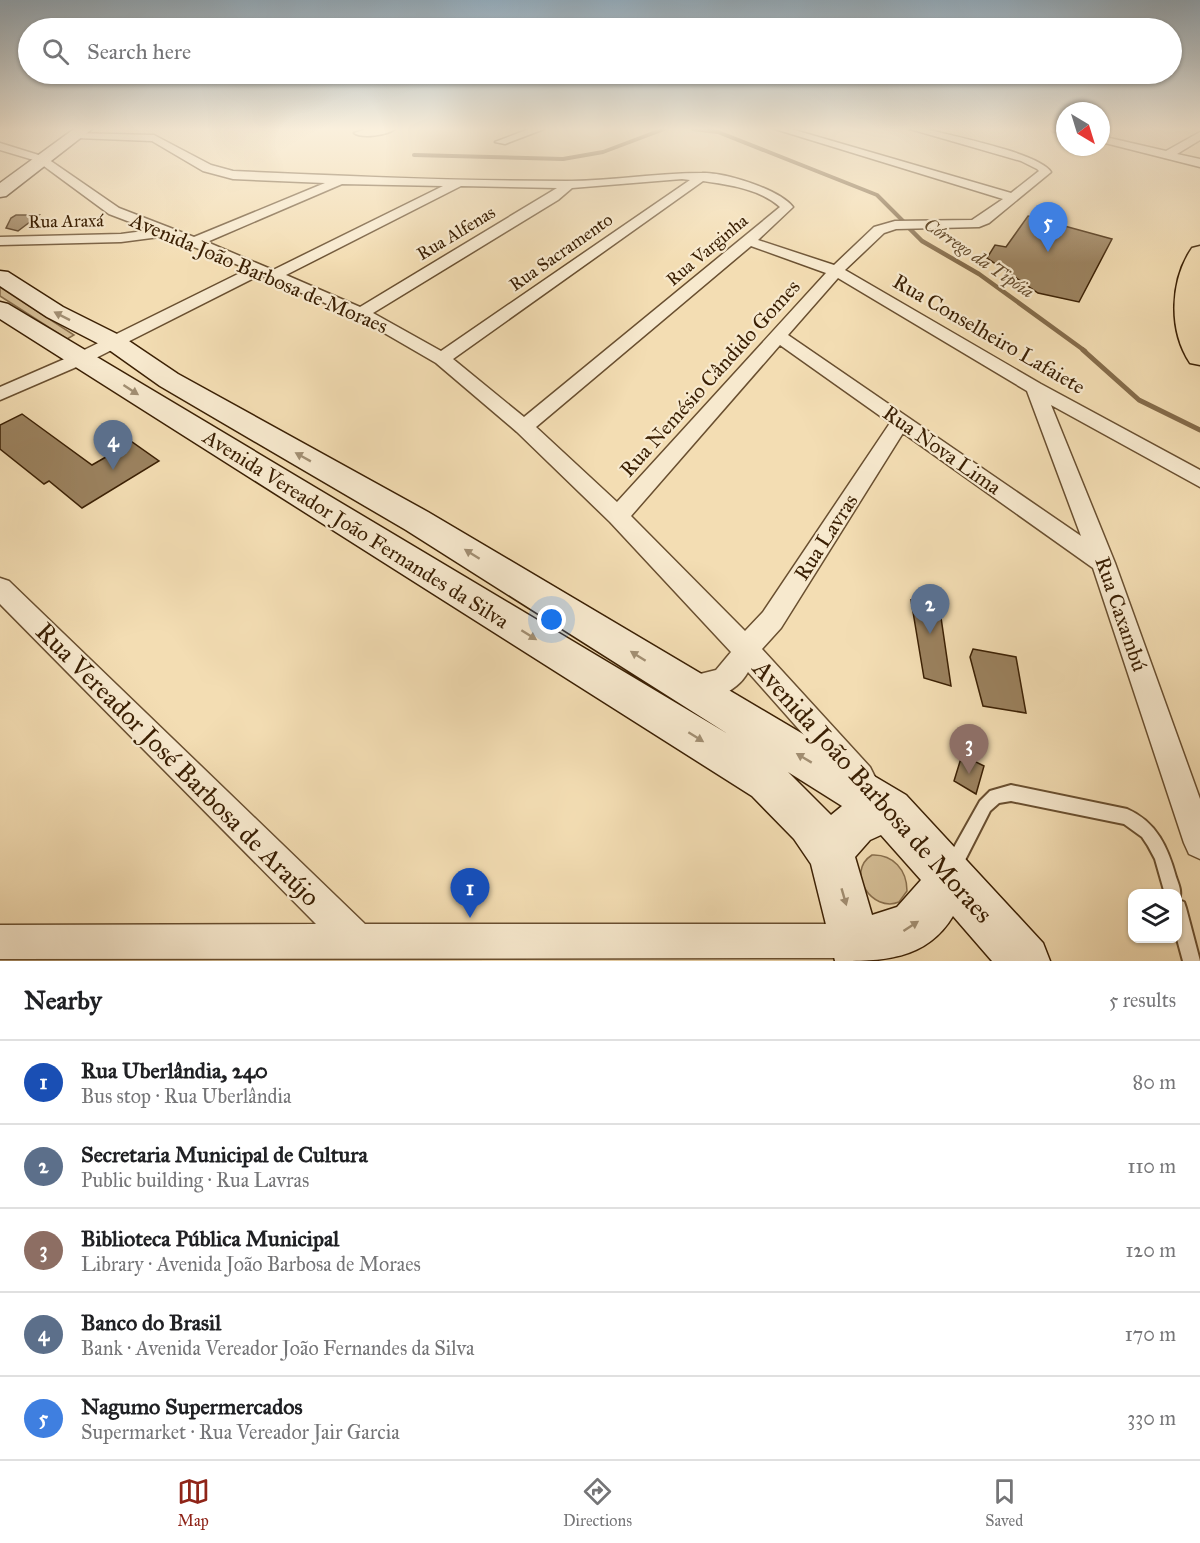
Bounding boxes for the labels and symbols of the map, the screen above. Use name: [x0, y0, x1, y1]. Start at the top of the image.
north arrow: [1056, 102, 1110, 156]
street label: Rua Alfenas: [413, 201, 499, 265]
pin: 5: [1028, 202, 1068, 252]
street label: Avenida João Barbosa de Moraes: [125, 206, 392, 339]
street label: Rua Sacramento: [505, 208, 617, 296]
street label: Rua Araxá: [28, 209, 104, 233]
street label: Rua Varginha: [662, 209, 753, 291]
water label: Córrego da Tipóia: [919, 213, 1038, 304]
street label: Rua Conselheiro Lafaiete: [888, 268, 1090, 400]
street label: Rua Nemésio Cândido Gomes: [614, 274, 806, 482]
one-way arrow: [53, 311, 71, 321]
one-way arrow: [123, 384, 139, 395]
street label: Rua Nova Lima: [878, 400, 1006, 500]
pin: 4: [94, 420, 132, 470]
street label: Avenida Vereador João Fernandes da Silva: [197, 423, 514, 634]
one-way arrow: [294, 452, 311, 462]
street label: Rua Lavras: [788, 489, 864, 585]
one-way arrow: [464, 549, 480, 560]
street label: Rua Caxambú: [1089, 553, 1153, 675]
pin: 2: [910, 584, 950, 634]
your location: [537, 605, 566, 634]
street label: Rua Vereador José Barbosa de Araújo: [29, 615, 327, 913]
one-way arrow: [521, 629, 538, 640]
one-way arrow: [630, 651, 646, 662]
street label: Avenida João Barbosa de Moraes: [746, 652, 1000, 929]
pin: 3: [950, 724, 988, 774]
one-way arrow: [688, 732, 704, 743]
one-way arrow: [796, 753, 813, 764]
pin: 1: [450, 868, 490, 918]
one-way arrow: [840, 889, 849, 907]
one-way arrow: [903, 920, 919, 932]

